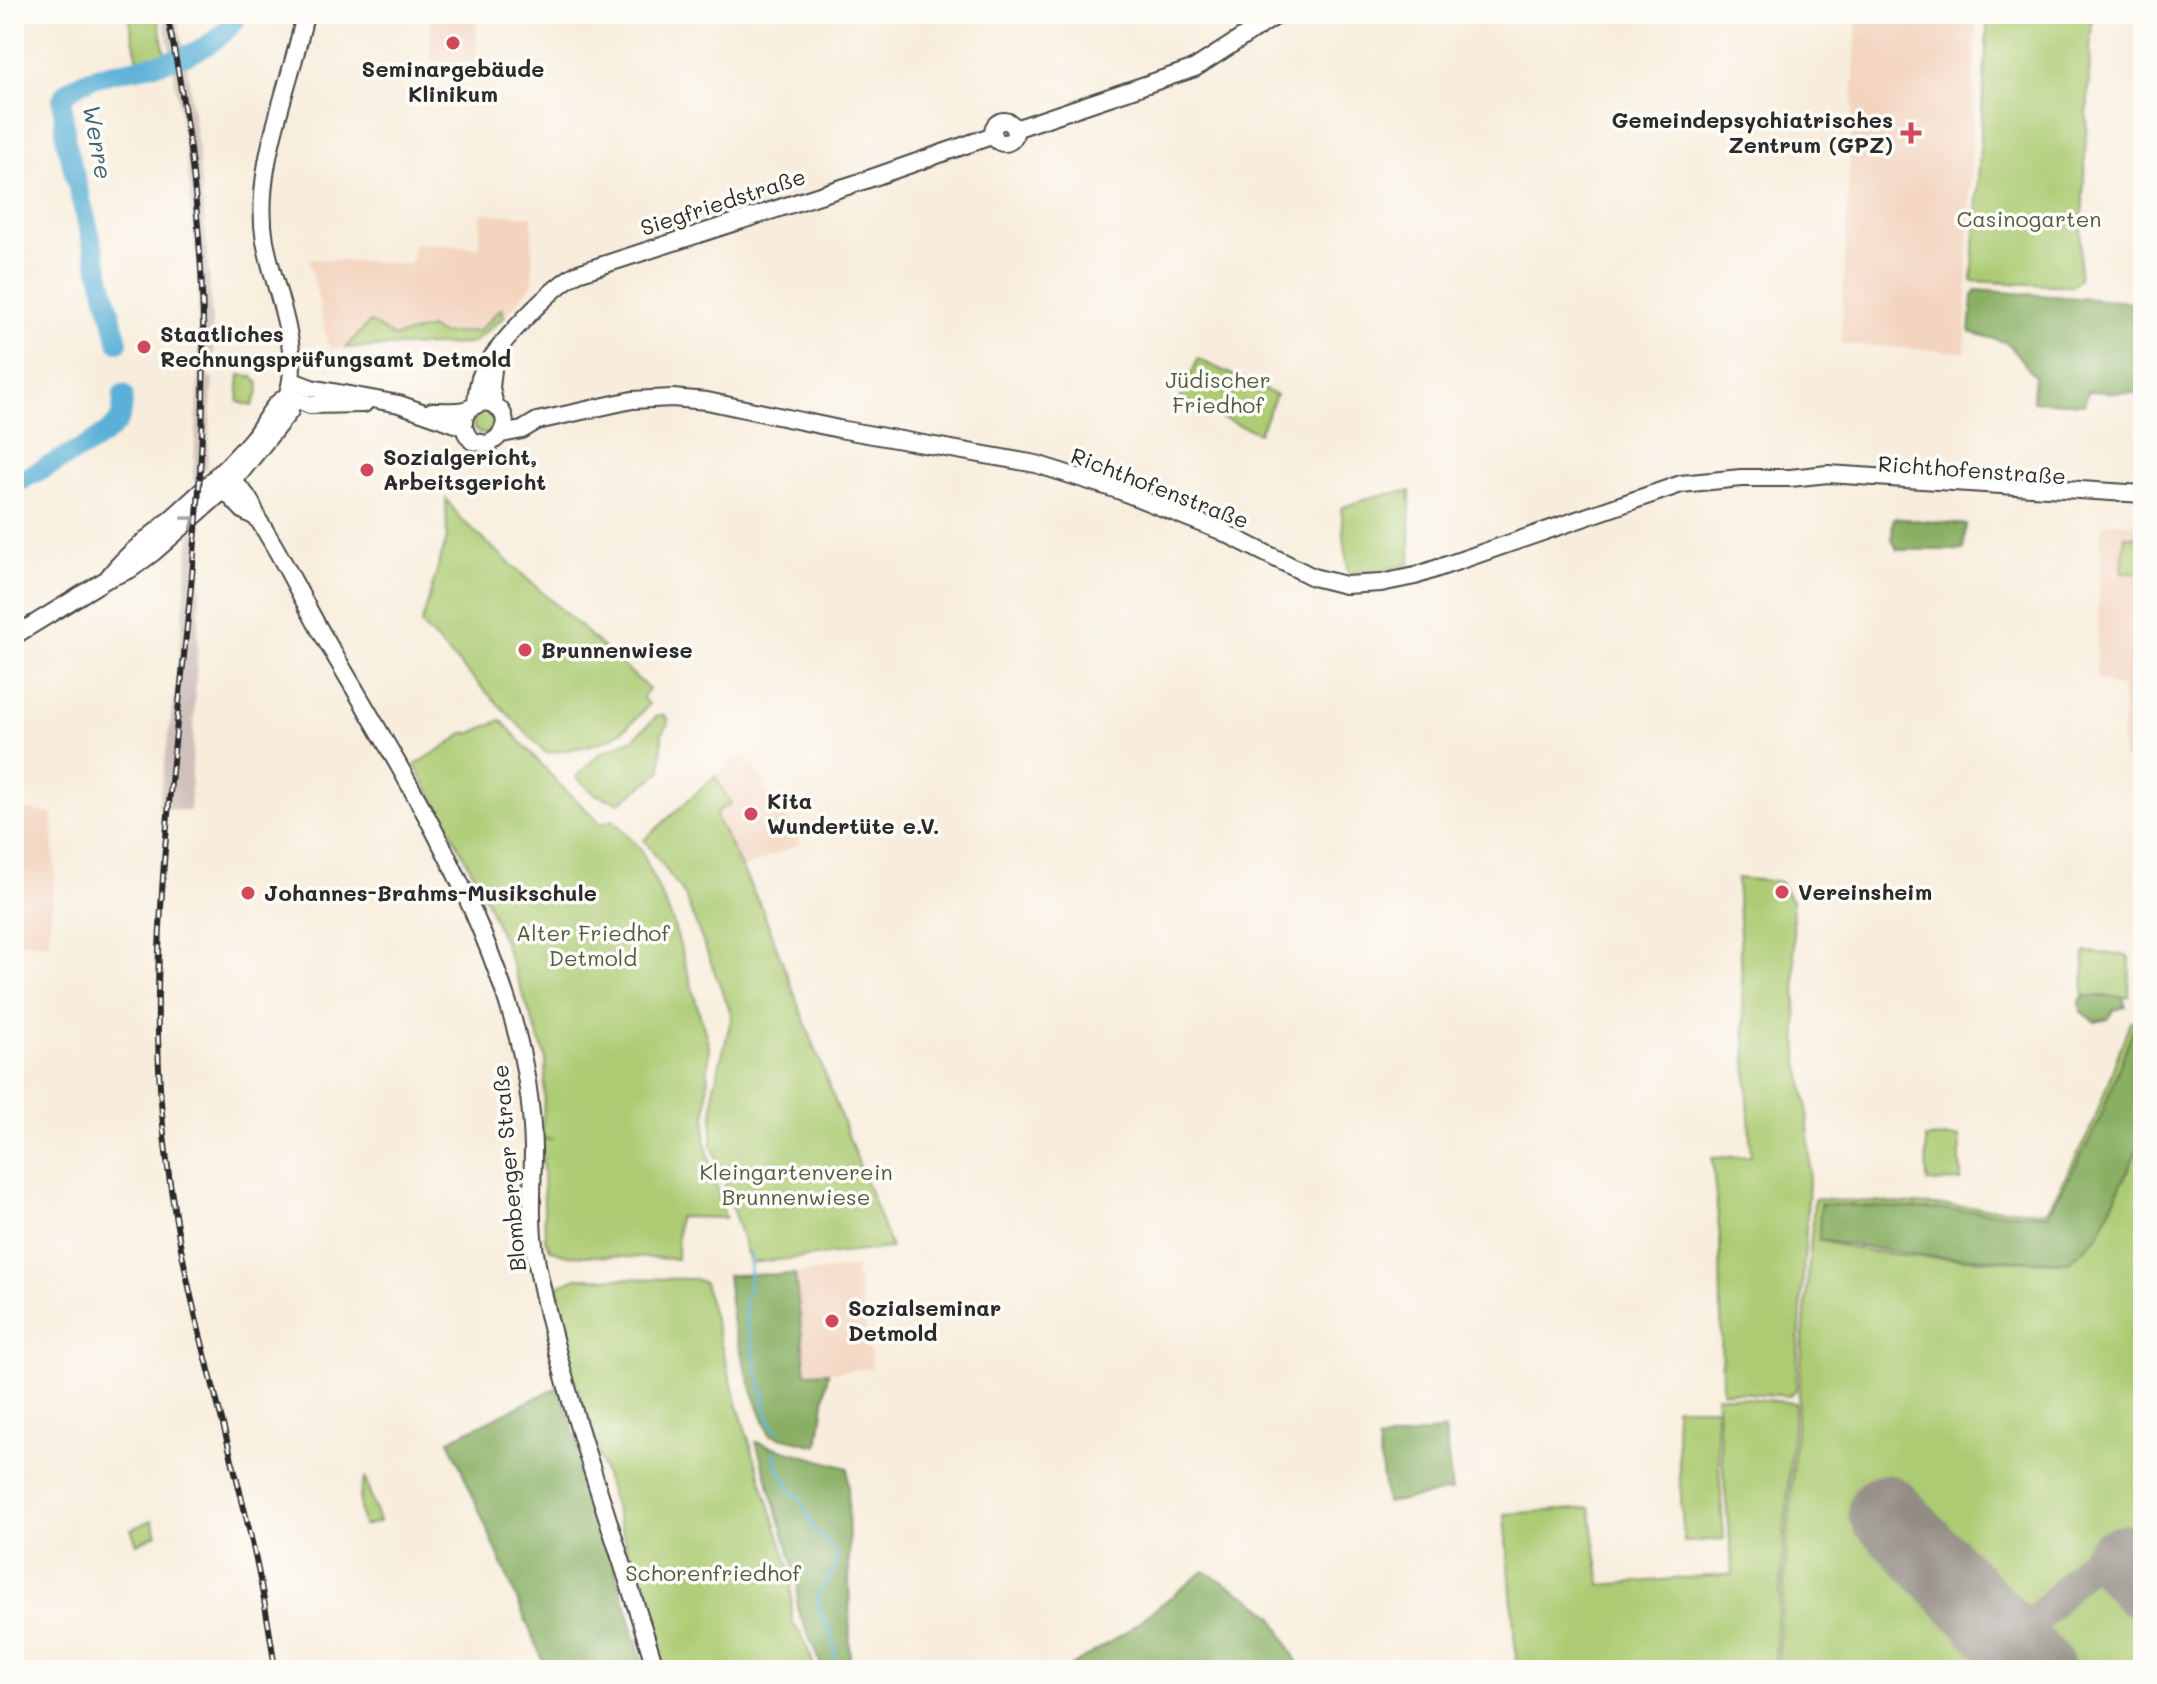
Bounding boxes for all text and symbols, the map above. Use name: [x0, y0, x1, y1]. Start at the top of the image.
marker: Seminargebäude Klinikum: [444, 34, 462, 52]
place label: Seminargebäude Klinikum: [362, 54, 544, 108]
water label: Werre: [77, 102, 120, 181]
place label: Gemeindepsychiatrisches Zentrum (GPZ): [1612, 105, 1893, 159]
marker: Gemeindepsychiatrisches Zentrum (GPZ): [1900, 122, 1922, 144]
street label: Siegfriedstraße: [637, 161, 809, 242]
park label: Casinogarten: [1956, 204, 2102, 233]
place label: Staatliches Rechnungsprüfungsamt Detmold: [160, 319, 511, 373]
marker: Staatliches Rechnungsprüfungsamt Detmold: [135, 338, 153, 356]
park label: Jüdischer Friedhof: [1165, 365, 1271, 419]
street label: Richthofenstraße: [1067, 440, 1253, 535]
place label: Sozialgericht, Arbeitsgericht: [383, 442, 546, 496]
street label: Richthofenstraße: [1877, 448, 2067, 491]
marker: Sozialgericht, Arbeitsgericht: [358, 461, 376, 479]
one-way arrow: [180, 516, 195, 531]
place label: Brunnenwiese: [541, 635, 693, 664]
marker: Brunnenwiese: [516, 641, 534, 659]
place label: Kita Wundertüte e.V.: [767, 786, 939, 840]
marker: Kita Wundertüte e.V.: [742, 805, 760, 823]
place label: Vereinsheim: [1798, 877, 1932, 906]
place label: Johannes-Brahms-Musikschule: [264, 878, 597, 907]
marker: Vereinsheim: [1773, 883, 1791, 901]
marker: Johannes-Brahms-Musikschule: [239, 884, 257, 902]
park label: Alter Friedhof Detmold: [516, 918, 670, 972]
street label: Blomberger Straße: [485, 1064, 532, 1273]
park label: Kleingartenverein Brunnenwiese: [699, 1157, 893, 1211]
place label: Sozialseminar Detmold: [848, 1293, 1001, 1347]
marker: Sozialseminar Detmold: [823, 1312, 841, 1330]
park label: Schorenfriedhof: [625, 1558, 801, 1587]

